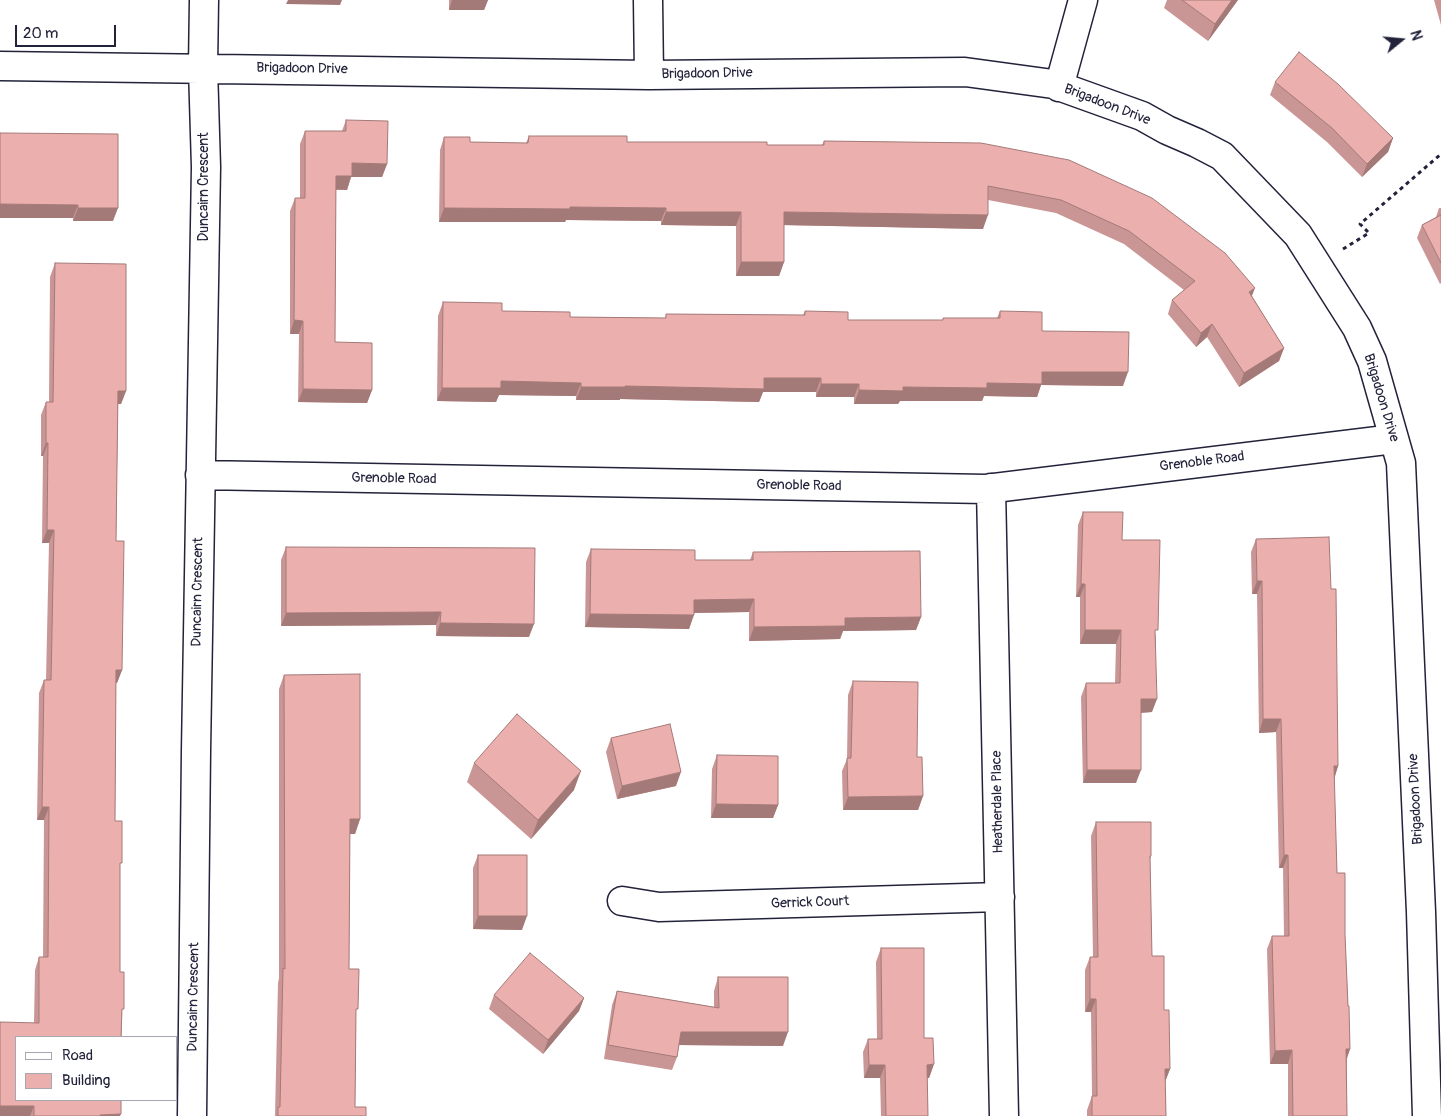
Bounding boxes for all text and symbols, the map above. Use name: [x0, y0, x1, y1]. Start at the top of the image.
scale bar: [18, 15, 119, 47]
north arrow: [1376, 15, 1426, 65]
text: 20 m: [23, 24, 58, 43]
text: N: [1406, 28, 1425, 42]
street label: Brigadoon Drive: [256, 60, 348, 78]
street label: Brigadoon Drive: [661, 65, 753, 83]
street label: Brigadoon Drive: [1061, 81, 1153, 129]
street label: Duncairn Crescent: [196, 132, 212, 242]
street label: Brigadoon Drive: [1360, 352, 1402, 444]
street label: Grenoble Road: [1159, 448, 1245, 476]
street label: Grenoble Road: [351, 470, 437, 488]
street label: Grenoble Road: [756, 477, 842, 495]
street label: Duncairn Crescent: [189, 537, 207, 647]
street label: Heatherdale Place: [989, 750, 1007, 854]
street label: Brigadoon Drive: [1405, 753, 1427, 845]
street label: Gerrick Court: [770, 893, 850, 913]
street label: Duncairn Crescent: [185, 942, 203, 1052]
legend: [15, 1036, 178, 1101]
text: Road: [62, 1046, 93, 1065]
text: Building: [62, 1071, 110, 1090]

